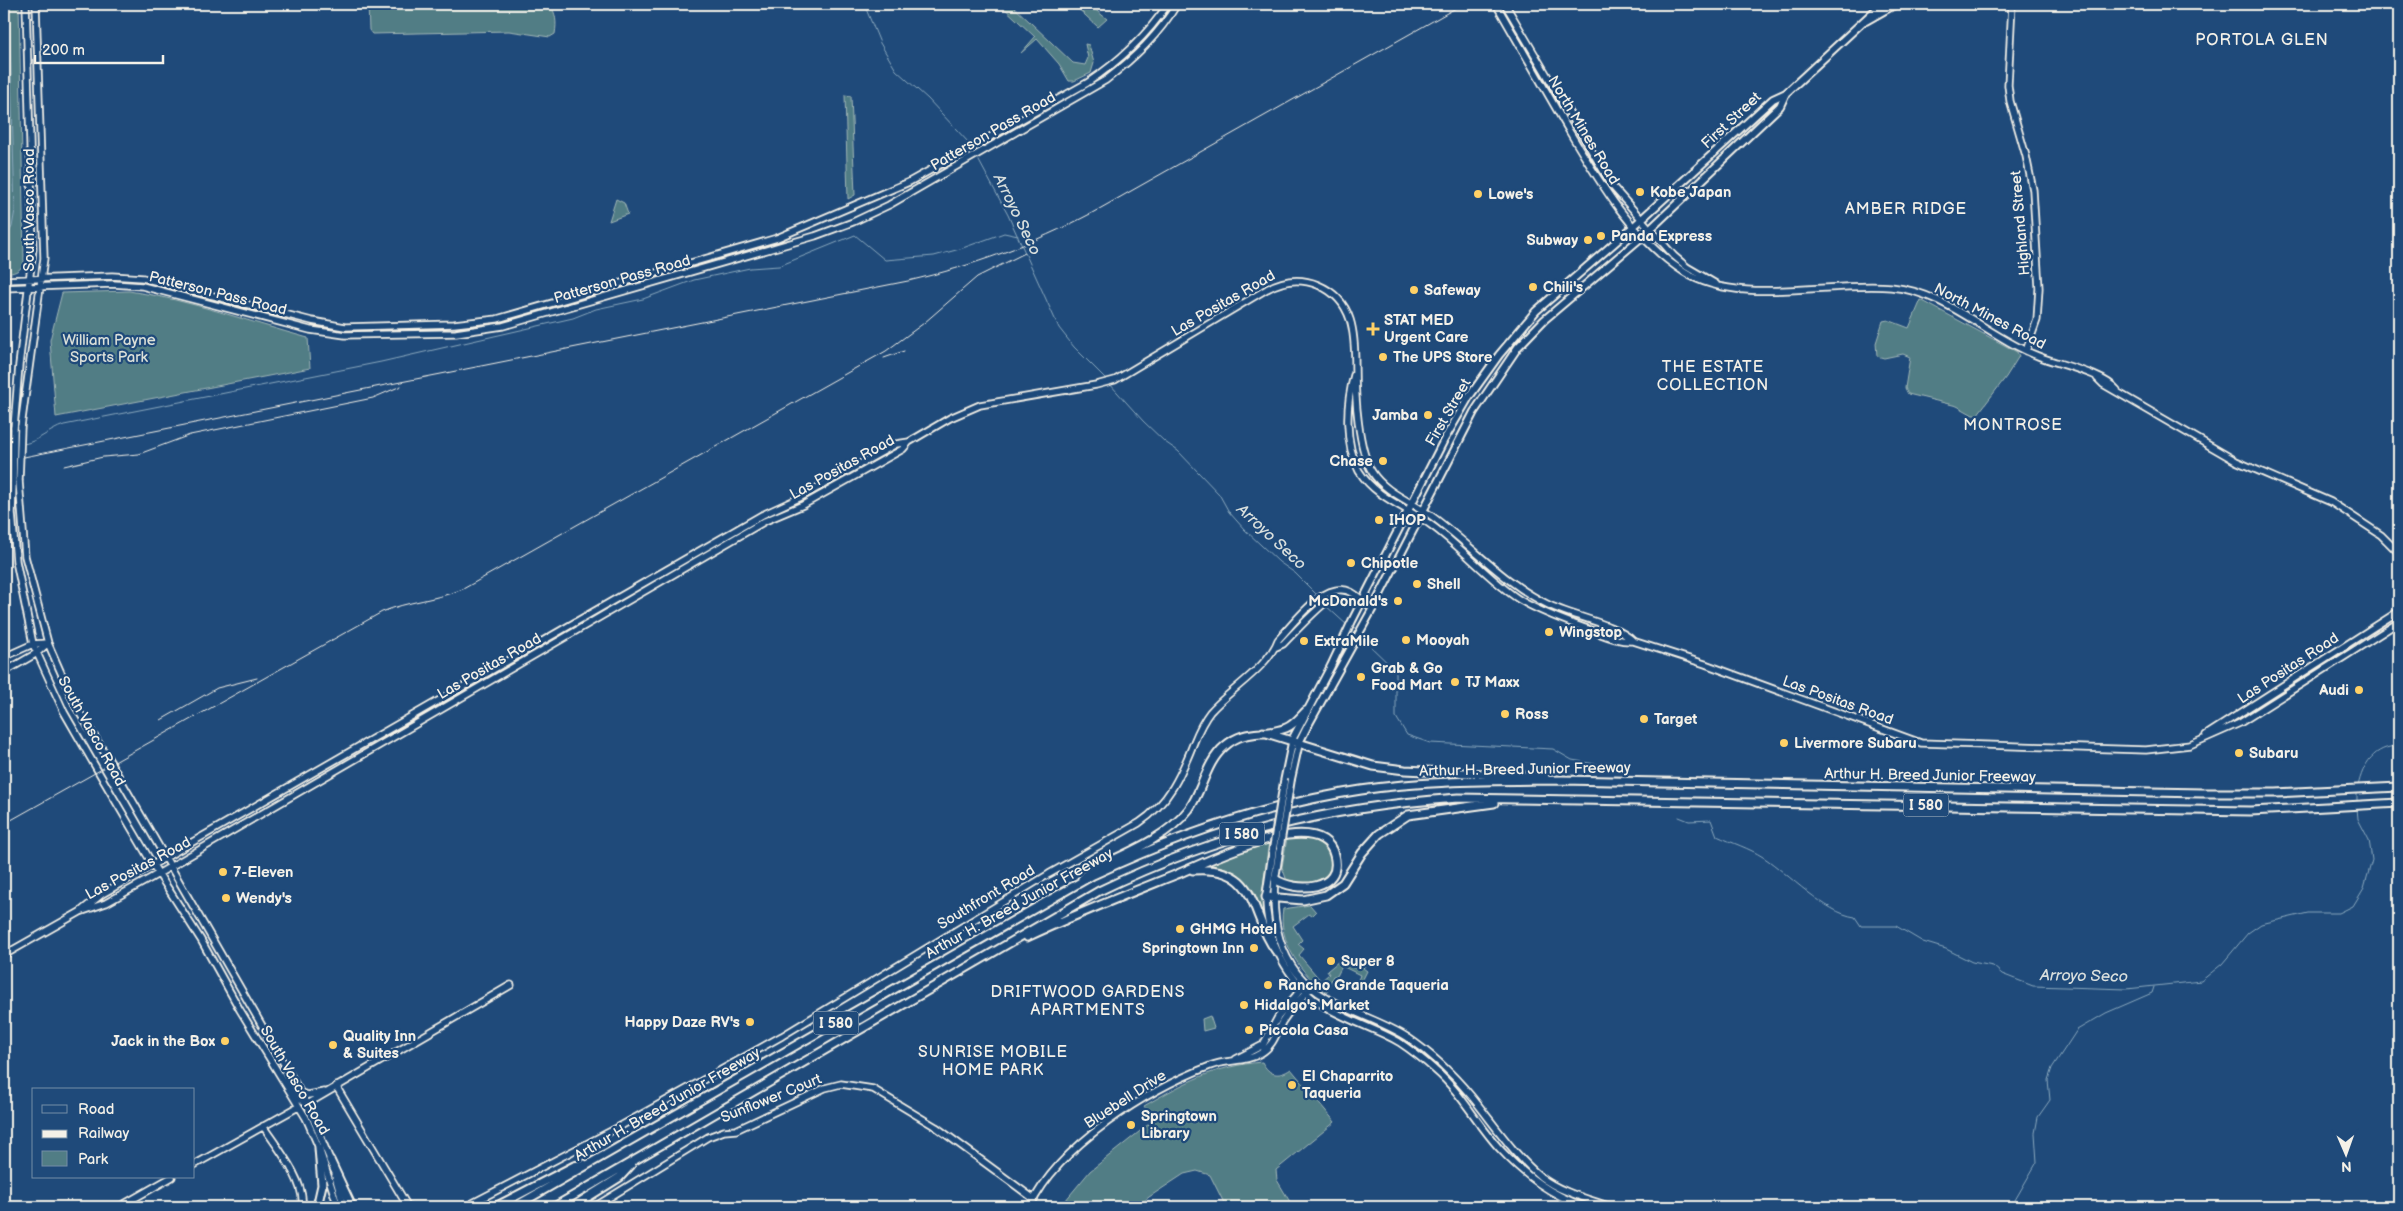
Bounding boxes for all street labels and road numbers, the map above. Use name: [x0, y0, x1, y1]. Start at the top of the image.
street label: North Mines Road: [1544, 72, 1624, 188]
street label: Patterson Pass Road: [927, 88, 1059, 175]
street label: First Street: [1697, 88, 1765, 153]
street label: South Vasco Road: [20, 148, 39, 272]
street label: Highland Street: [2006, 169, 2035, 276]
street label: Patterson Pass Road: [552, 251, 693, 308]
street label: Las Positas Road: [1168, 266, 1279, 341]
street label: Patterson Pass Road: [147, 267, 289, 320]
street label: North Mines Road: [1931, 279, 2049, 354]
street label: First Street: [1421, 375, 1476, 449]
street label: Las Positas Road: [787, 431, 898, 504]
street label: Las Positas Road: [434, 629, 545, 704]
street label: Las Positas Road: [2234, 629, 2342, 708]
street label: Las Positas Road: [1780, 672, 1896, 729]
street label: South Vasco Road: [53, 673, 130, 790]
street label: Arthur H. Breed Junior Freeway: [1419, 758, 1631, 781]
street label: Arthur H. Breed Junior Freeway: [1824, 764, 2036, 787]
road number: I 580: [1904, 794, 1948, 816]
road number: I 580: [1220, 822, 1264, 846]
street label: Las Positas Road: [82, 833, 194, 904]
street label: Arthur H. Breed Junior Freeway: [922, 844, 1117, 963]
street label: Southfront Road: [934, 861, 1039, 934]
road number: I 580: [814, 1011, 858, 1034]
street label: South Vasco Road: [256, 1022, 334, 1138]
street label: Arthur H. Breed Junior Freeway: [571, 1043, 764, 1166]
street label: Bluebell Drive: [1081, 1066, 1170, 1133]
street label: Sunflower Court: [718, 1069, 825, 1127]

